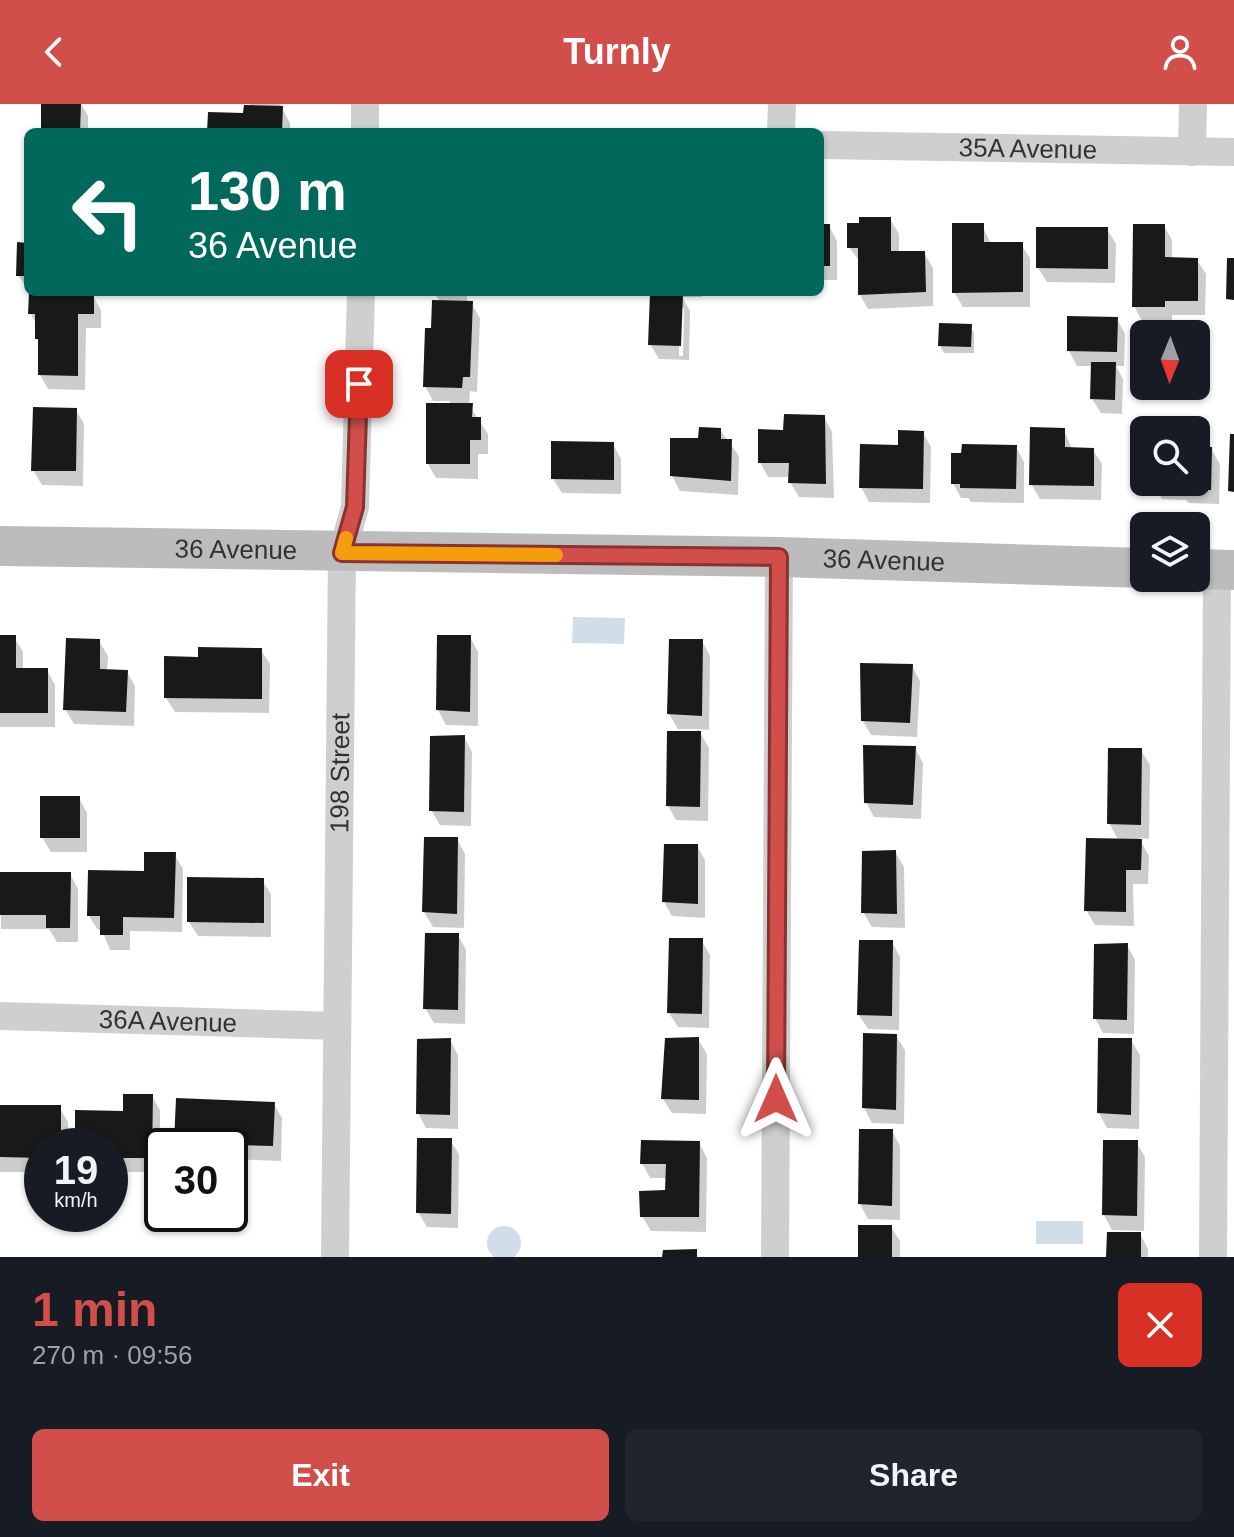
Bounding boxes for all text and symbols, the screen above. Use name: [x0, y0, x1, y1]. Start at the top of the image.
icon: back: [32, 30, 76, 74]
icon: person: [1158, 30, 1202, 74]
text: Turnly: [563, 31, 671, 72]
street label: 35A Avenue: [959, 132, 1097, 165]
text: 130 m: [188, 159, 347, 222]
icon: left: [56, 160, 160, 264]
text: 36 Avenue: [188, 225, 358, 266]
north arrow: [1130, 320, 1210, 400]
map controls: [1130, 320, 1210, 592]
pin: [325, 350, 393, 418]
icon: arrive: [337, 362, 381, 406]
button: search: [1130, 416, 1210, 496]
button: layers: [1130, 512, 1210, 592]
street label: 36 Avenue: [175, 533, 297, 565]
street label: 36 Avenue: [822, 543, 946, 577]
street label: 198 Street: [324, 712, 355, 833]
street label: 36A Avenue: [98, 1004, 238, 1038]
position arrow: [734, 1057, 818, 1141]
speed limit sign: 30: [144, 1128, 248, 1232]
text: 19: [54, 1148, 98, 1192]
text: km/h: [54, 1189, 98, 1211]
text: 1 min: [32, 1283, 157, 1336]
button: close: [1118, 1283, 1202, 1367]
text: 270 m · 09:56: [32, 1340, 192, 1370]
button: Exit: [32, 1429, 609, 1521]
button: Share: [625, 1429, 1202, 1521]

